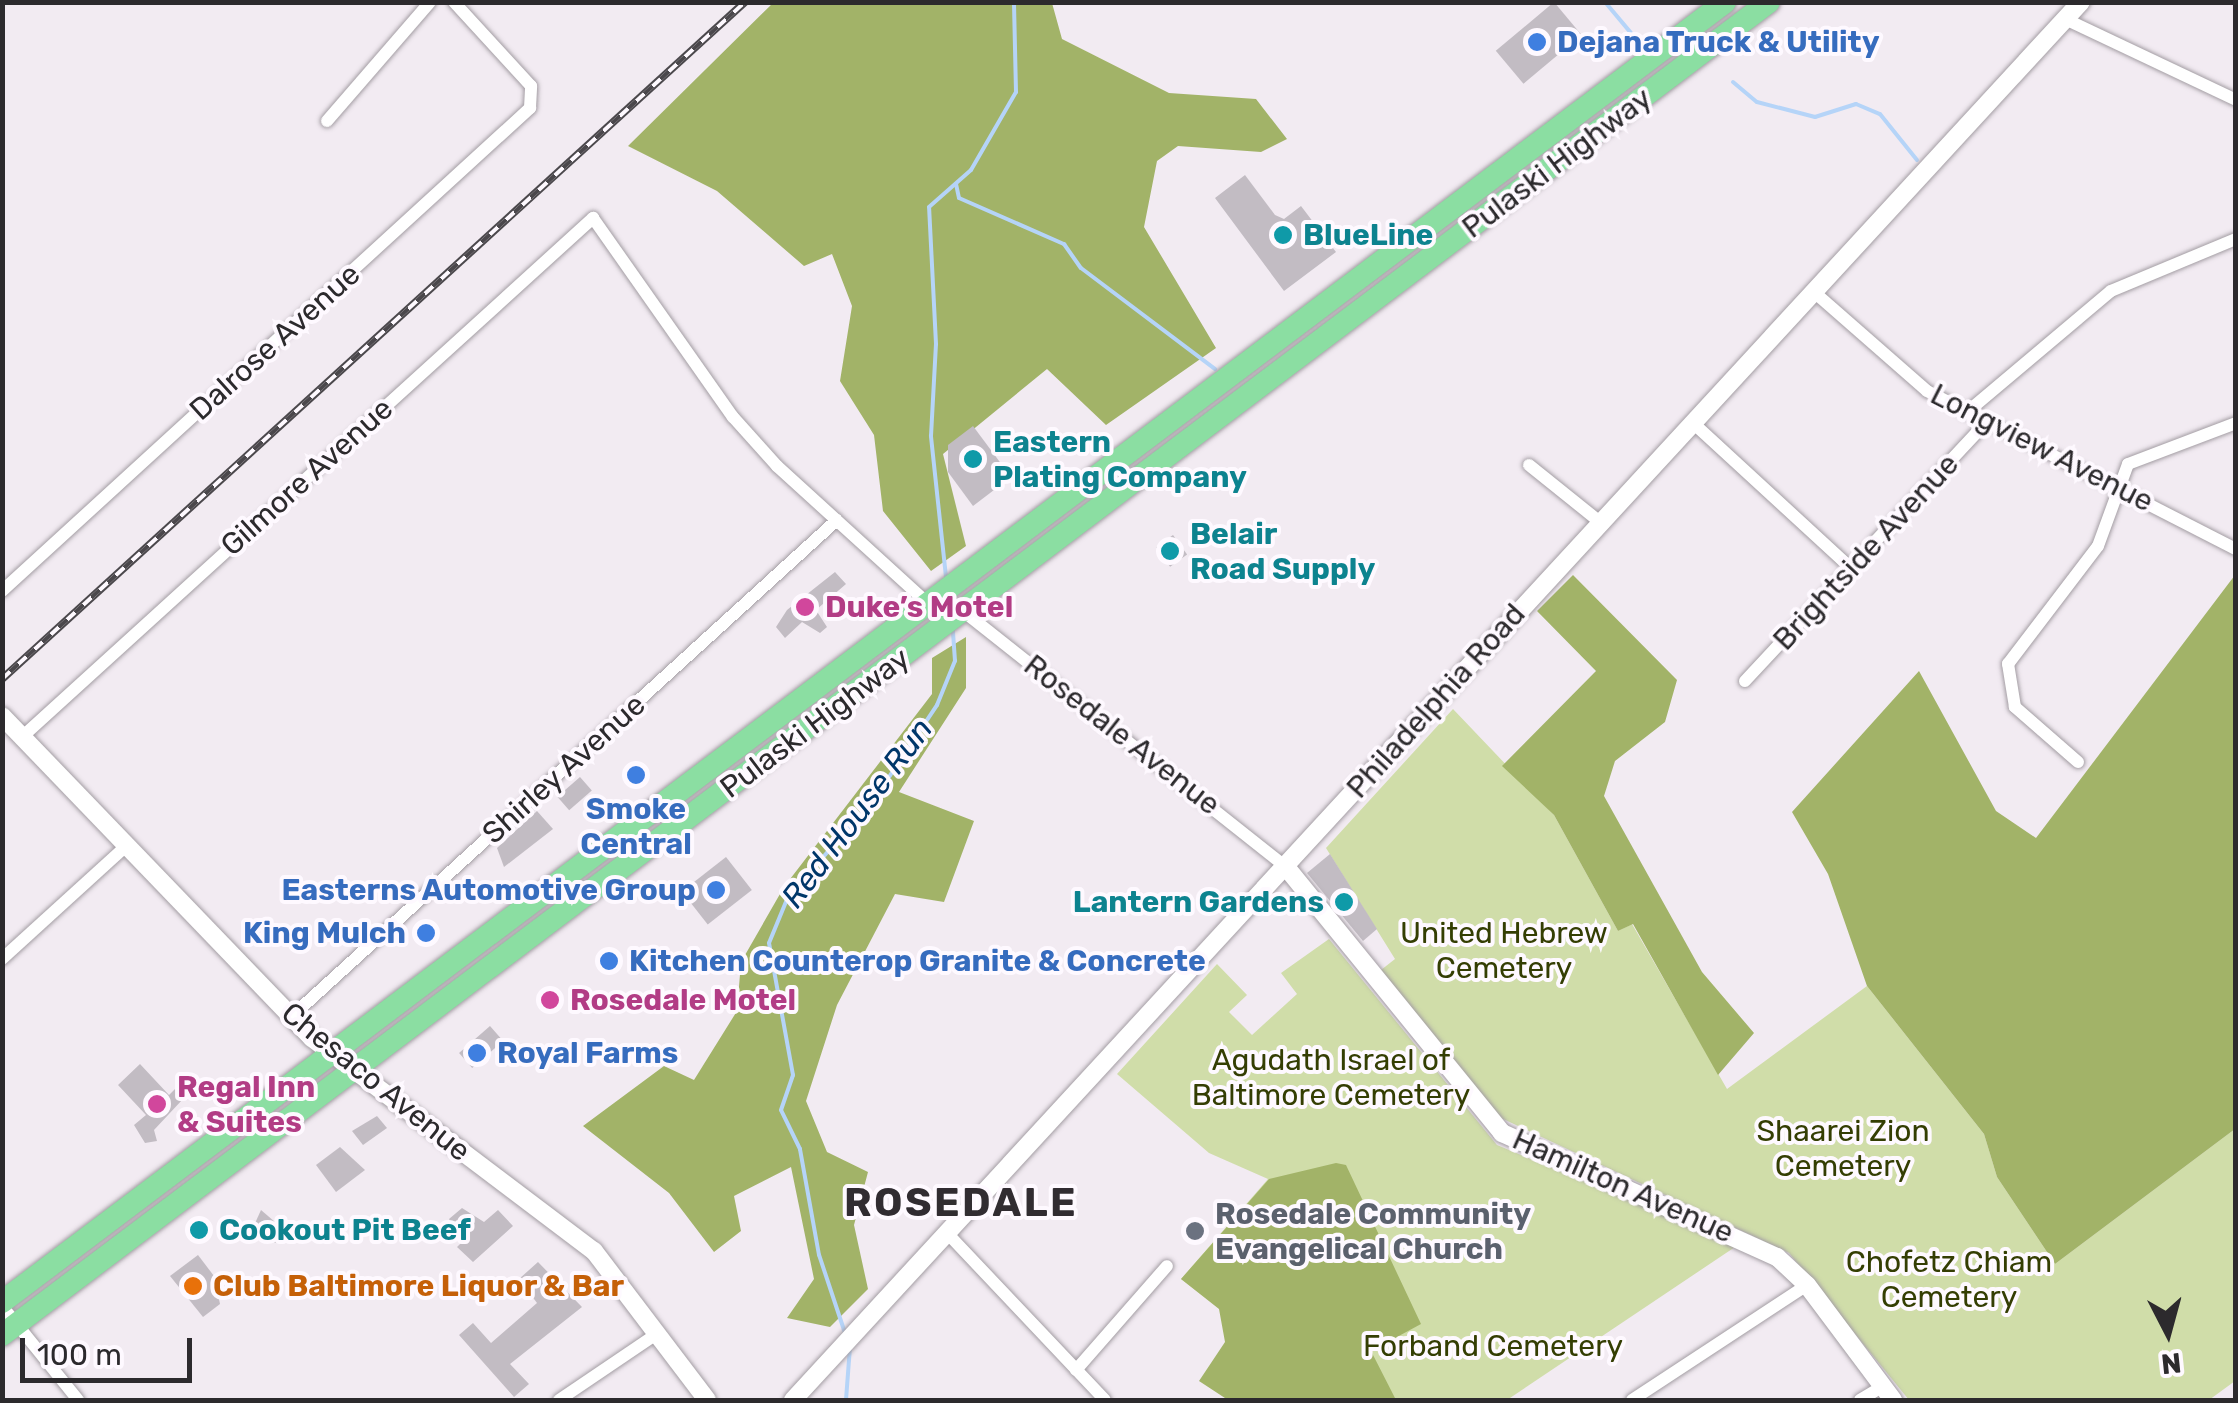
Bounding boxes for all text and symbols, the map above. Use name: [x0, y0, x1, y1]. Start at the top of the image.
place label: Dejana Truck & Utility: [1557, 24, 1880, 60]
marker: Dejana Truck & Utility: [1526, 31, 1548, 53]
street label: Pulaski Highway: [1455, 80, 1659, 246]
place label: BlueLine: [1303, 217, 1433, 253]
marker: BlueLine: [1272, 224, 1294, 246]
street label: Dalrose Avenue: [182, 256, 368, 428]
street label: Longview Avenue: [1924, 376, 2160, 520]
street label: Gilmore Avenue: [214, 390, 400, 564]
place label: Eastern Plating Company: [993, 424, 1247, 494]
street label: Brightside Avenue: [1766, 446, 1966, 658]
marker: Eastern Plating Company: [962, 448, 984, 470]
place label: Belair Road Supply: [1190, 516, 1375, 586]
marker: Belair Road Supply: [1159, 540, 1181, 562]
place label: Duke’s Motel: [825, 589, 1013, 625]
marker: Duke’s Motel: [794, 596, 816, 618]
street label: Philadelphia Road: [1339, 596, 1533, 806]
street label: Pulaski Highway: [713, 640, 917, 806]
street label: Rosedale Avenue: [1016, 647, 1228, 823]
street label: Shirley Avenue: [475, 686, 653, 852]
water label: Red House Run: [773, 710, 941, 916]
marker: Smoke Central: [625, 764, 647, 786]
place label: Smoke Central: [580, 791, 692, 862]
place label: Easterns Automotive Group: [281, 872, 696, 908]
marker: Easterns Automotive Group: [705, 879, 727, 901]
place label: Lantern Gardens: [1073, 884, 1324, 920]
marker: Lantern Gardens: [1333, 891, 1355, 913]
place label: King Mulch: [243, 915, 406, 951]
park label: United Hebrew Cemetery: [1400, 915, 1608, 986]
marker: King Mulch: [415, 922, 437, 944]
place label: Kitchen Counterop Granite & Concrete: [629, 943, 1206, 979]
marker: Kitchen Counterop Granite & Concrete: [598, 950, 620, 972]
place label: Rosedale Motel: [570, 982, 796, 1018]
marker: Rosedale Motel: [539, 989, 561, 1011]
street label: Chesaco Avenue: [274, 995, 478, 1169]
place label: Royal Farms: [497, 1035, 678, 1071]
marker: Royal Farms: [466, 1042, 488, 1064]
park label: Agudath Israel of Baltimore Cemetery: [1192, 1042, 1470, 1112]
place label: Regal Inn & Suites: [177, 1069, 315, 1140]
marker: Regal Inn & Suites: [146, 1093, 168, 1115]
park label: Shaarei Zion Cemetery: [1756, 1113, 1930, 1184]
street label: Hamilton Avenue: [1507, 1121, 1739, 1251]
district label: ROSEDALE: [844, 1179, 1078, 1227]
place label: Rosedale Community Evangelical Church: [1215, 1196, 1531, 1266]
place label: Cookout Pit Beef: [219, 1212, 471, 1248]
marker: Cookout Pit Beef: [188, 1219, 210, 1241]
marker: Rosedale Community Evangelical Church: [1184, 1220, 1206, 1242]
park label: Chofetz Chiam Cemetery: [1846, 1244, 2052, 1314]
place label: Club Baltimore Liquor & Bar: [213, 1268, 625, 1304]
marker: Club Baltimore Liquor & Bar: [182, 1275, 204, 1297]
north arrow: [2118, 1283, 2218, 1383]
scale bar: [25, 1318, 198, 1380]
park label: Forband Cemetery: [1363, 1328, 1623, 1364]
text: 100 m: [37, 1337, 122, 1373]
text: N: [2159, 1346, 2183, 1381]

